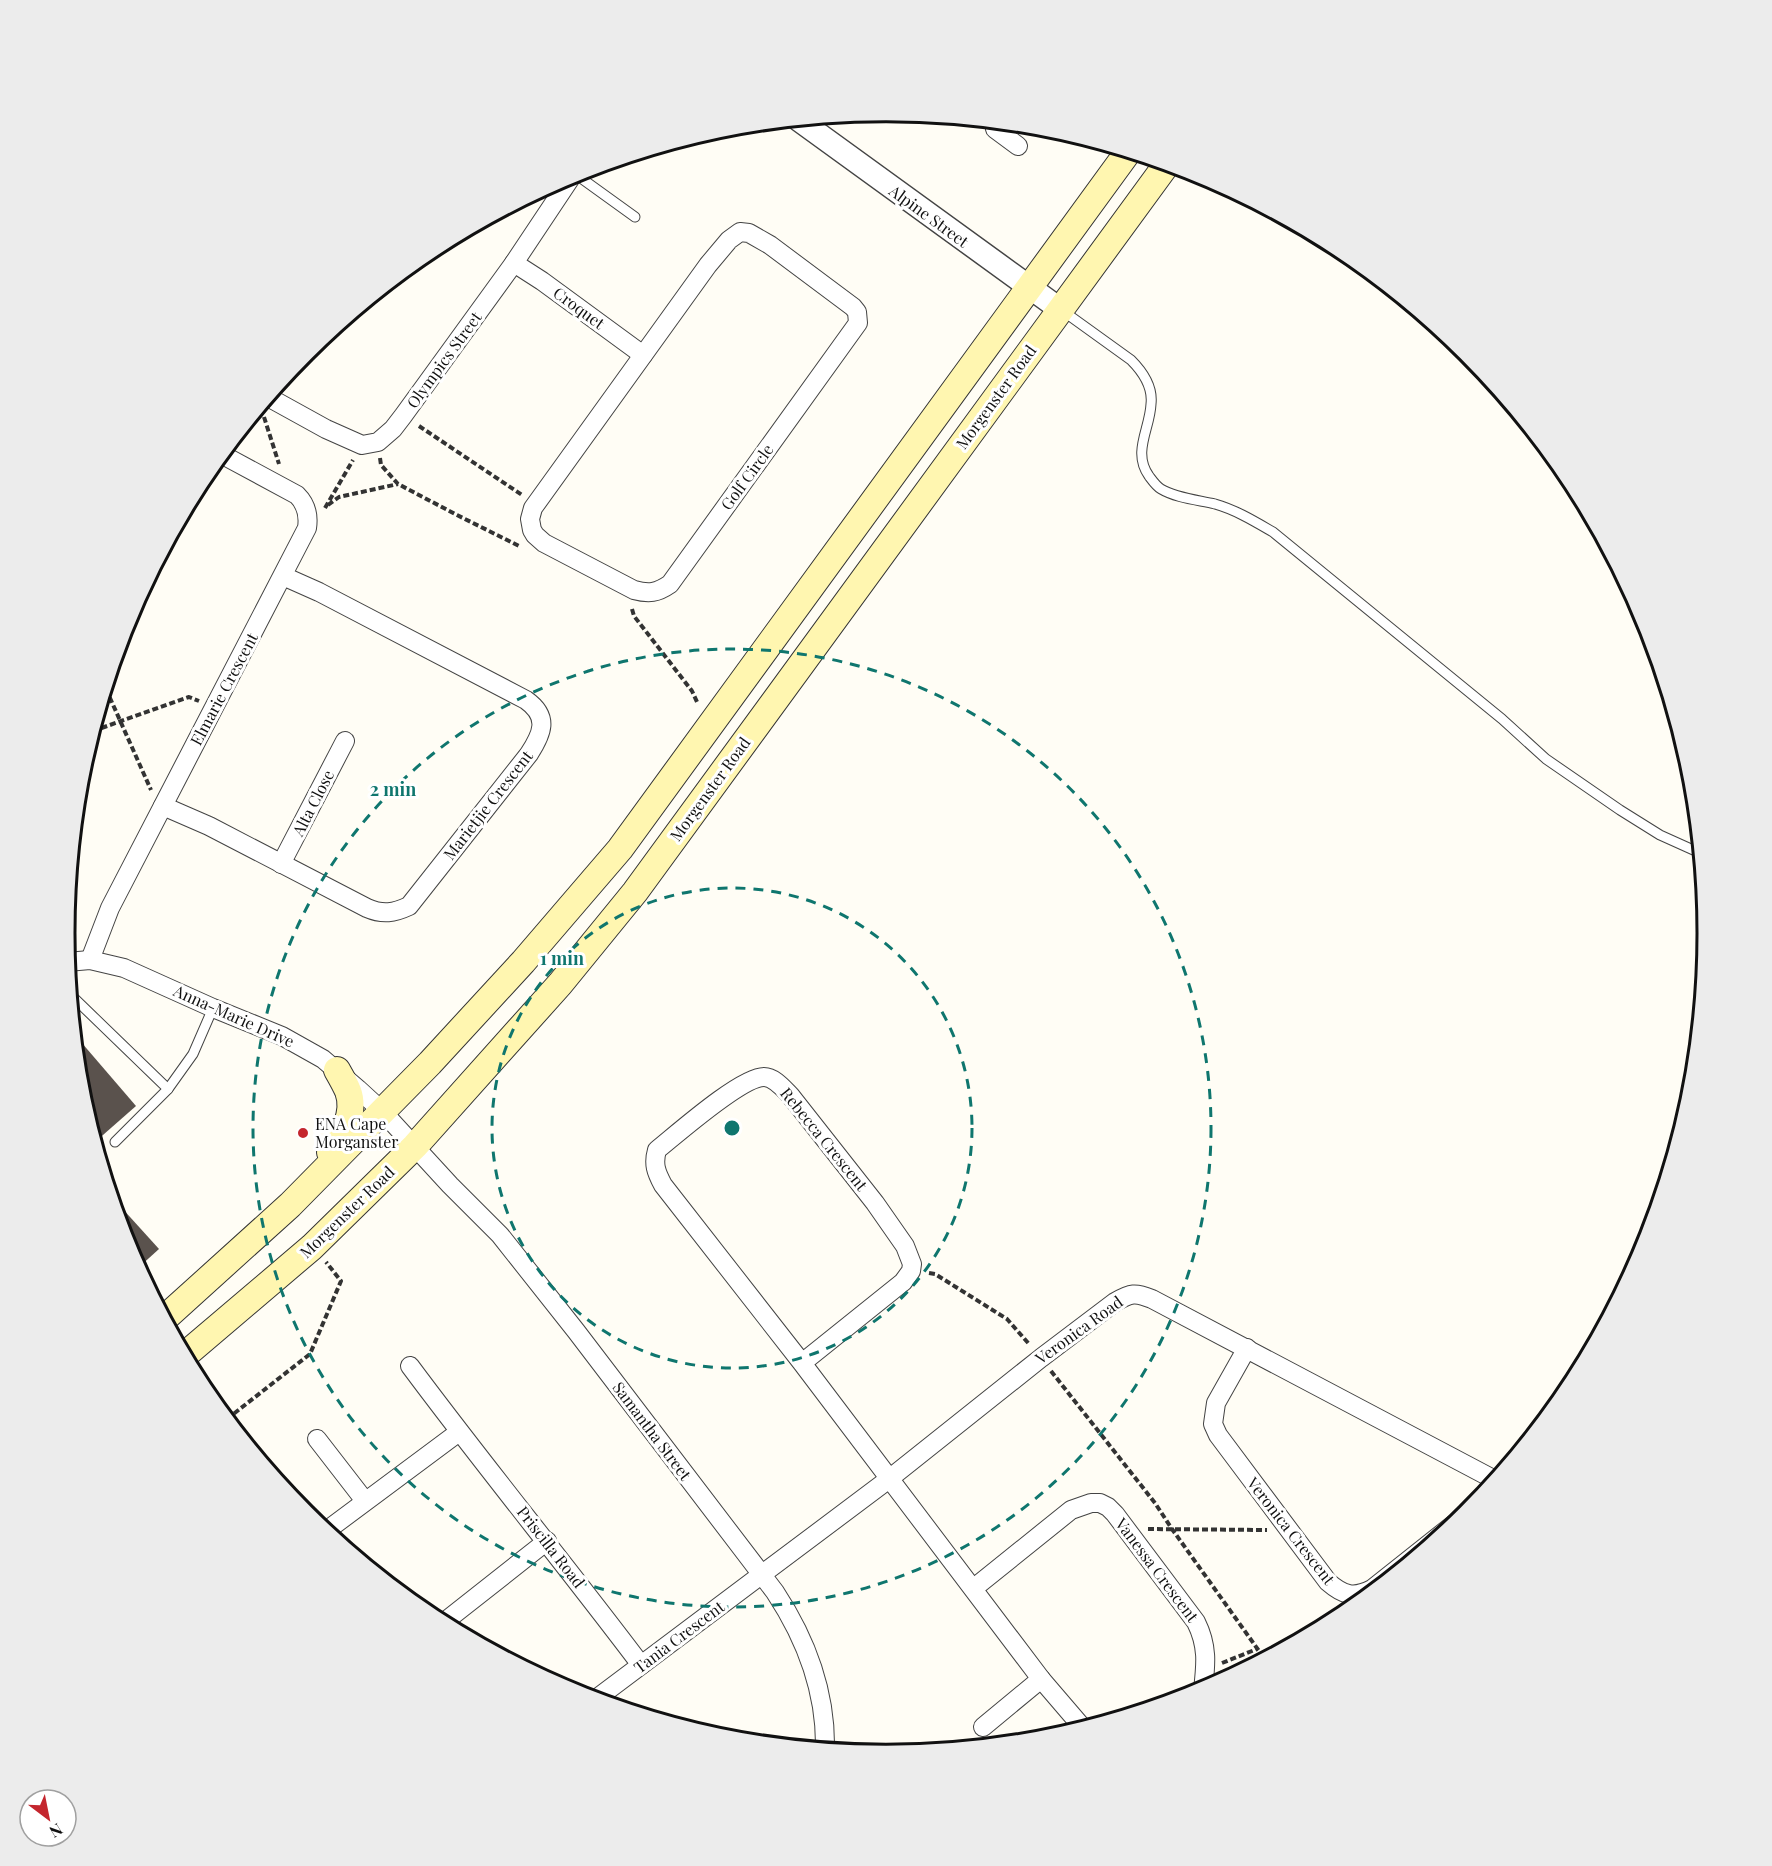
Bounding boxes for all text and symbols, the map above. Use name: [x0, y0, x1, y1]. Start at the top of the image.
street label: Alpine Street: [885, 179, 973, 252]
street label: Croquet: [549, 282, 609, 334]
street label: Olympics Street: [401, 307, 486, 412]
street label: Morgenster Road: [951, 341, 1040, 453]
street label: Golf Circle: [716, 440, 778, 514]
street label: Elmarie Crescent: [185, 629, 262, 749]
street label: Morgenster Road: [665, 733, 754, 845]
street label: Marietjie Crescent: [438, 746, 537, 864]
street label: Alta Close: [287, 766, 338, 840]
text: 2 min: [370, 777, 416, 801]
text: 1 min: [540, 946, 584, 970]
street label: Anna-Marie Drive: [170, 979, 298, 1052]
street label: Rebecca Crescent: [776, 1083, 873, 1195]
place label: ENA Cape Morganster: [315, 1113, 398, 1152]
centre of rings: [722, 1118, 742, 1138]
marker: ENA Cape Morganster: [296, 1126, 310, 1140]
street label: Morgenster Road: [295, 1161, 398, 1262]
street label: Veronica Road: [1030, 1291, 1127, 1369]
street label: Samantha Street: [608, 1377, 697, 1484]
street label: Veronica Crescent: [1242, 1472, 1340, 1589]
street label: Priscilla Road: [513, 1502, 590, 1592]
street label: Vanessa Crescent: [1111, 1513, 1204, 1626]
street label: Tania Crescent: [629, 1596, 728, 1677]
north arrow: [18, 1788, 78, 1848]
text: N: [45, 1819, 67, 1843]

